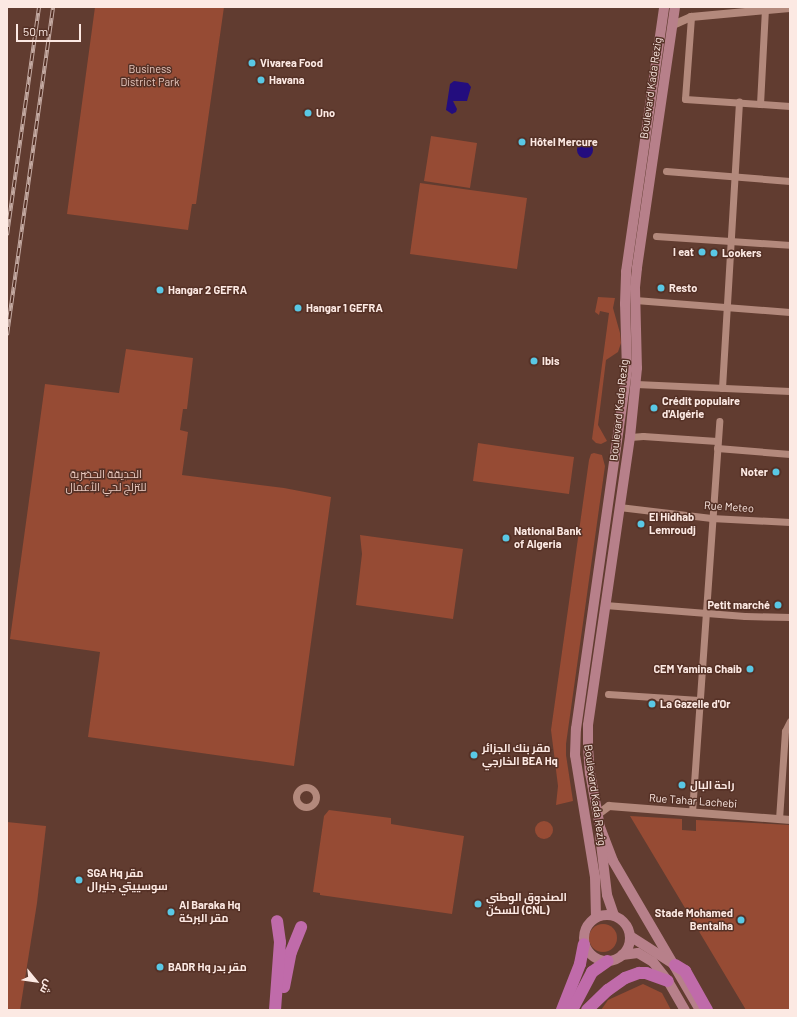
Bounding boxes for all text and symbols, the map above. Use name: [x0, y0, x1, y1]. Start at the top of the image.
scale bar: [18, 16, 83, 42]
text: 50 m: [23, 24, 48, 38]
street label: Boulevard Kada Rezig: [637, 36, 665, 140]
place label: Vivarea Food: [260, 56, 323, 70]
marker: Vivarea Food: [247, 58, 257, 68]
park label: Business District Park: [120, 63, 180, 89]
place label: Havana: [269, 73, 305, 87]
marker: Havana: [256, 75, 266, 85]
place label: Uno: [316, 106, 335, 120]
marker: Uno: [303, 108, 313, 118]
place label: Hôtel Mercure: [530, 135, 598, 149]
marker: Hôtel Mercure: [517, 137, 527, 147]
place label: I eat: [673, 245, 694, 259]
place label: Lookers: [722, 246, 762, 260]
marker: I eat: [697, 247, 707, 257]
marker: Lookers: [709, 248, 719, 258]
place label: Resto: [669, 281, 697, 295]
place label: Hangar 2 GEFRA: [168, 283, 247, 297]
marker: Resto: [656, 283, 666, 293]
marker: Hangar 2 GEFRA: [155, 285, 165, 295]
place label: Hangar 1 GEFRA: [306, 301, 383, 315]
marker: Hangar 1 GEFRA: [293, 303, 303, 313]
place label: Ibis: [542, 354, 559, 368]
marker: Ibis: [529, 356, 539, 366]
street label: Boulevard Kada Rezig: [607, 358, 631, 462]
place label: Crédit populaire d'Algérie: [662, 395, 740, 421]
marker: Crédit populaire d'Algérie: [649, 403, 659, 413]
place label: Noter: [740, 465, 768, 479]
marker: Noter: [771, 467, 781, 477]
park label: الحديقة الحضرية للتزلج لحي الأعمال: [65, 468, 147, 494]
street label: Rue Meteo: [704, 499, 754, 515]
place label: El Hidhab Lemroudj: [649, 511, 696, 537]
marker: El Hidhab Lemroudj: [636, 519, 646, 529]
place label: National Bank of Algeria: [514, 525, 581, 551]
marker: National Bank of Algeria: [501, 533, 511, 543]
place label: Petit marché: [708, 598, 770, 612]
marker: Petit marché: [773, 600, 783, 610]
place label: CEM Yamina Chaib: [653, 662, 742, 676]
marker: CEM Yamina Chaib: [745, 664, 755, 674]
place label: La Gazelle d'Or: [660, 697, 731, 711]
marker: La Gazelle d'Or: [647, 699, 657, 709]
place label: مقر بنك الجزائر الخارجي BEA Hq: [482, 742, 558, 768]
street label: Boulevard Kada Rezig: [581, 743, 609, 847]
marker: مقر بنك الجزائر الخارجي BEA Hq: [469, 750, 479, 760]
place label: راحة البال: [690, 778, 734, 792]
marker: راحة البال: [677, 780, 687, 790]
street label: Rue Tahar Lachebi: [649, 791, 737, 811]
place label: SGA Hq مقر سوسييتي جنيرال: [87, 867, 168, 893]
marker: SGA Hq مقر سوسييتي جنيرال: [74, 875, 84, 885]
place label: الصندوق الوطني للسكن (CNL): [486, 891, 567, 917]
place label: Al Baraka Hq مقر البركة: [179, 899, 241, 925]
marker: الصندوق الوطني للسكن (CNL): [473, 899, 483, 909]
marker: Al Baraka Hq مقر البركة: [166, 907, 176, 917]
place label: Stade Mohamed Bentalha: [655, 907, 733, 933]
marker: Stade Mohamed Bentalha: [736, 915, 746, 925]
place label: BADR Hq مقر بدر: [168, 960, 247, 974]
north arrow: [16, 961, 56, 1001]
marker: BADR Hq مقر بدر: [155, 962, 165, 972]
text: ش: [38, 978, 56, 996]

